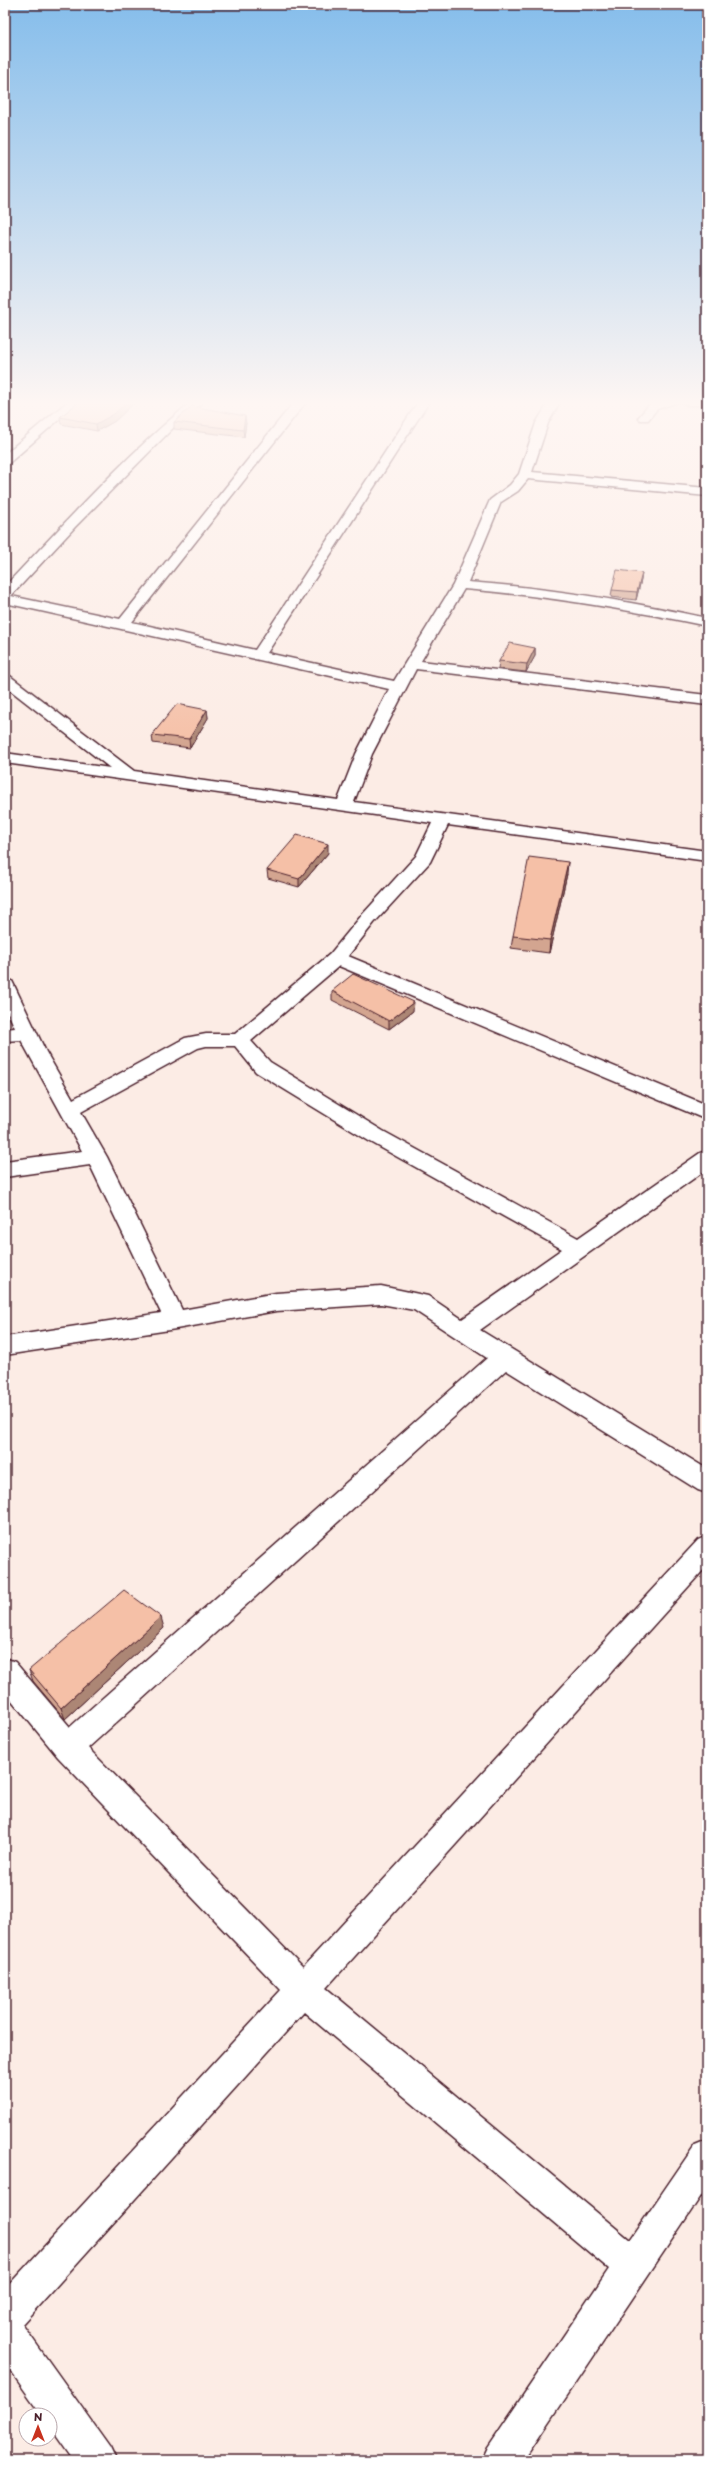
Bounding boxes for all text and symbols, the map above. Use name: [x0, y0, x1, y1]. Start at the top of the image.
north arrow: [18, 2407, 58, 2447]
text: N: [34, 2408, 43, 2425]

